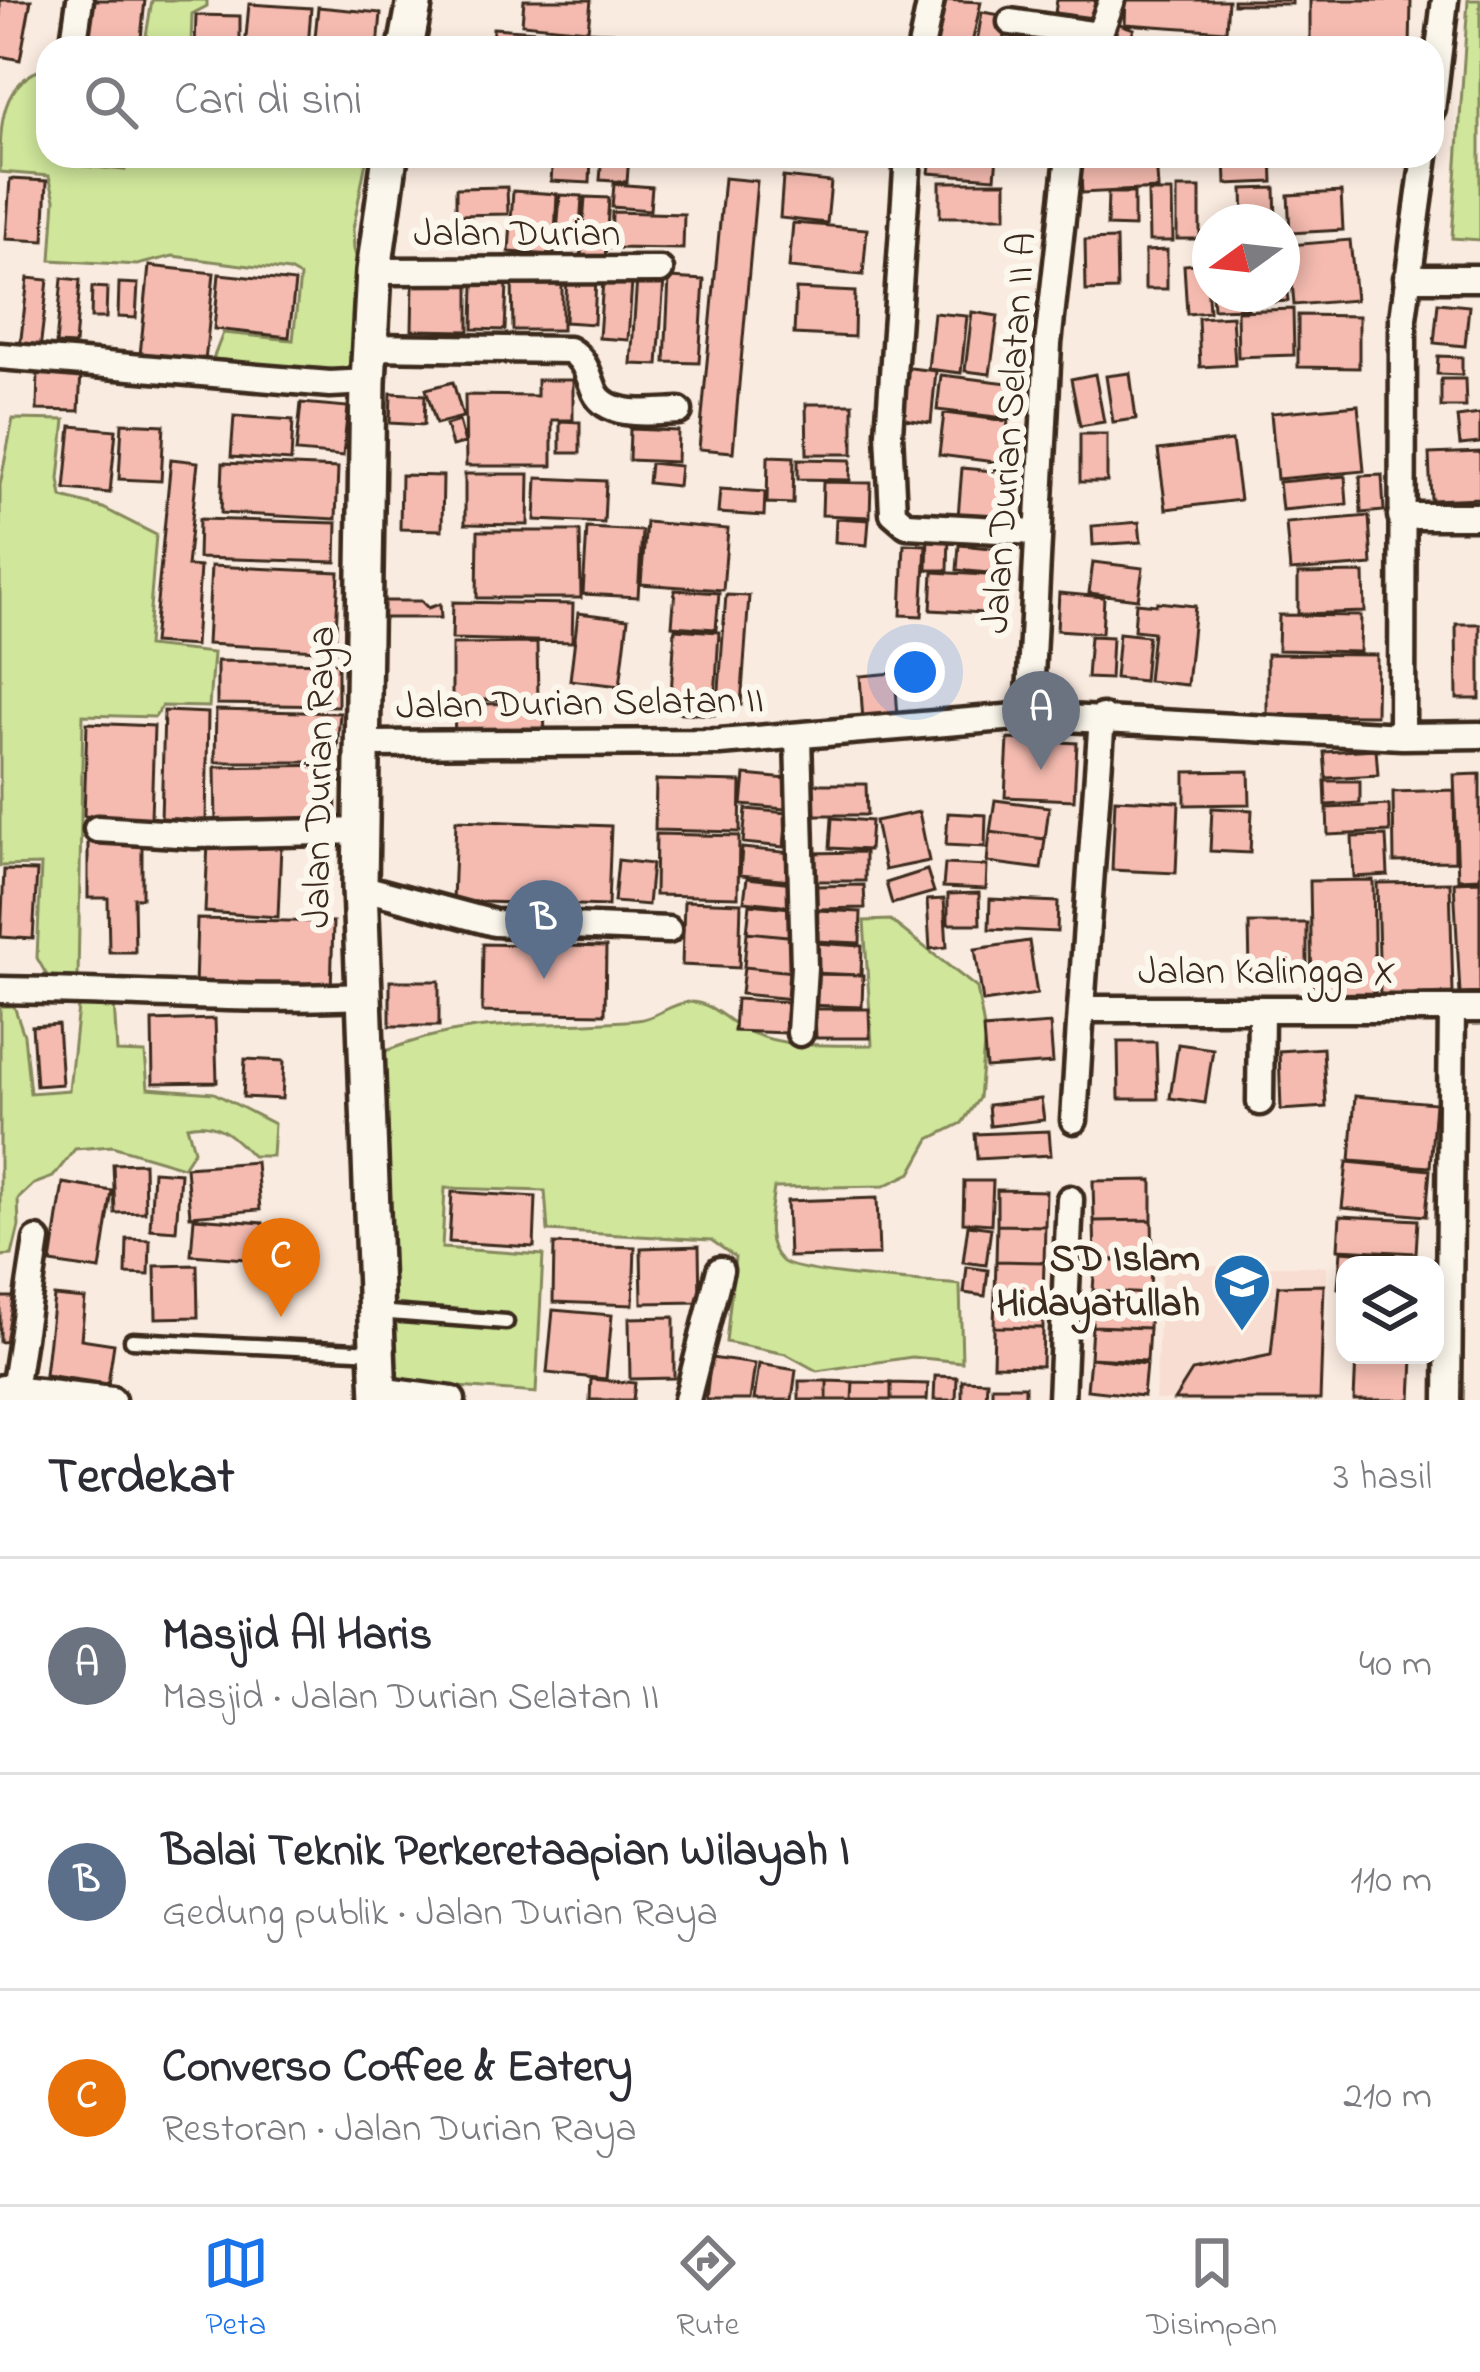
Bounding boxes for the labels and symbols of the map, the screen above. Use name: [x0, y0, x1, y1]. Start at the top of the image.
north arrow: [1192, 204, 1300, 312]
street label: Jalan Durian: [414, 207, 620, 264]
street label: Jalan Durian Selatan II A: [969, 230, 1053, 636]
street label: Jalan Durian Raya: [290, 626, 352, 928]
your location: [885, 642, 945, 702]
pin: A: [1002, 671, 1080, 770]
street label: Jalan Durian Selatan II: [395, 673, 765, 737]
pin: B: [505, 880, 583, 979]
street label: Jalan Kalingga X: [1138, 945, 1396, 1002]
pin: C: [242, 1218, 320, 1317]
place label: SD Islam Hidayatullah: [997, 1232, 1200, 1334]
school or university icon: SD Islam Hidayatullah: [1211, 1251, 1273, 1333]

